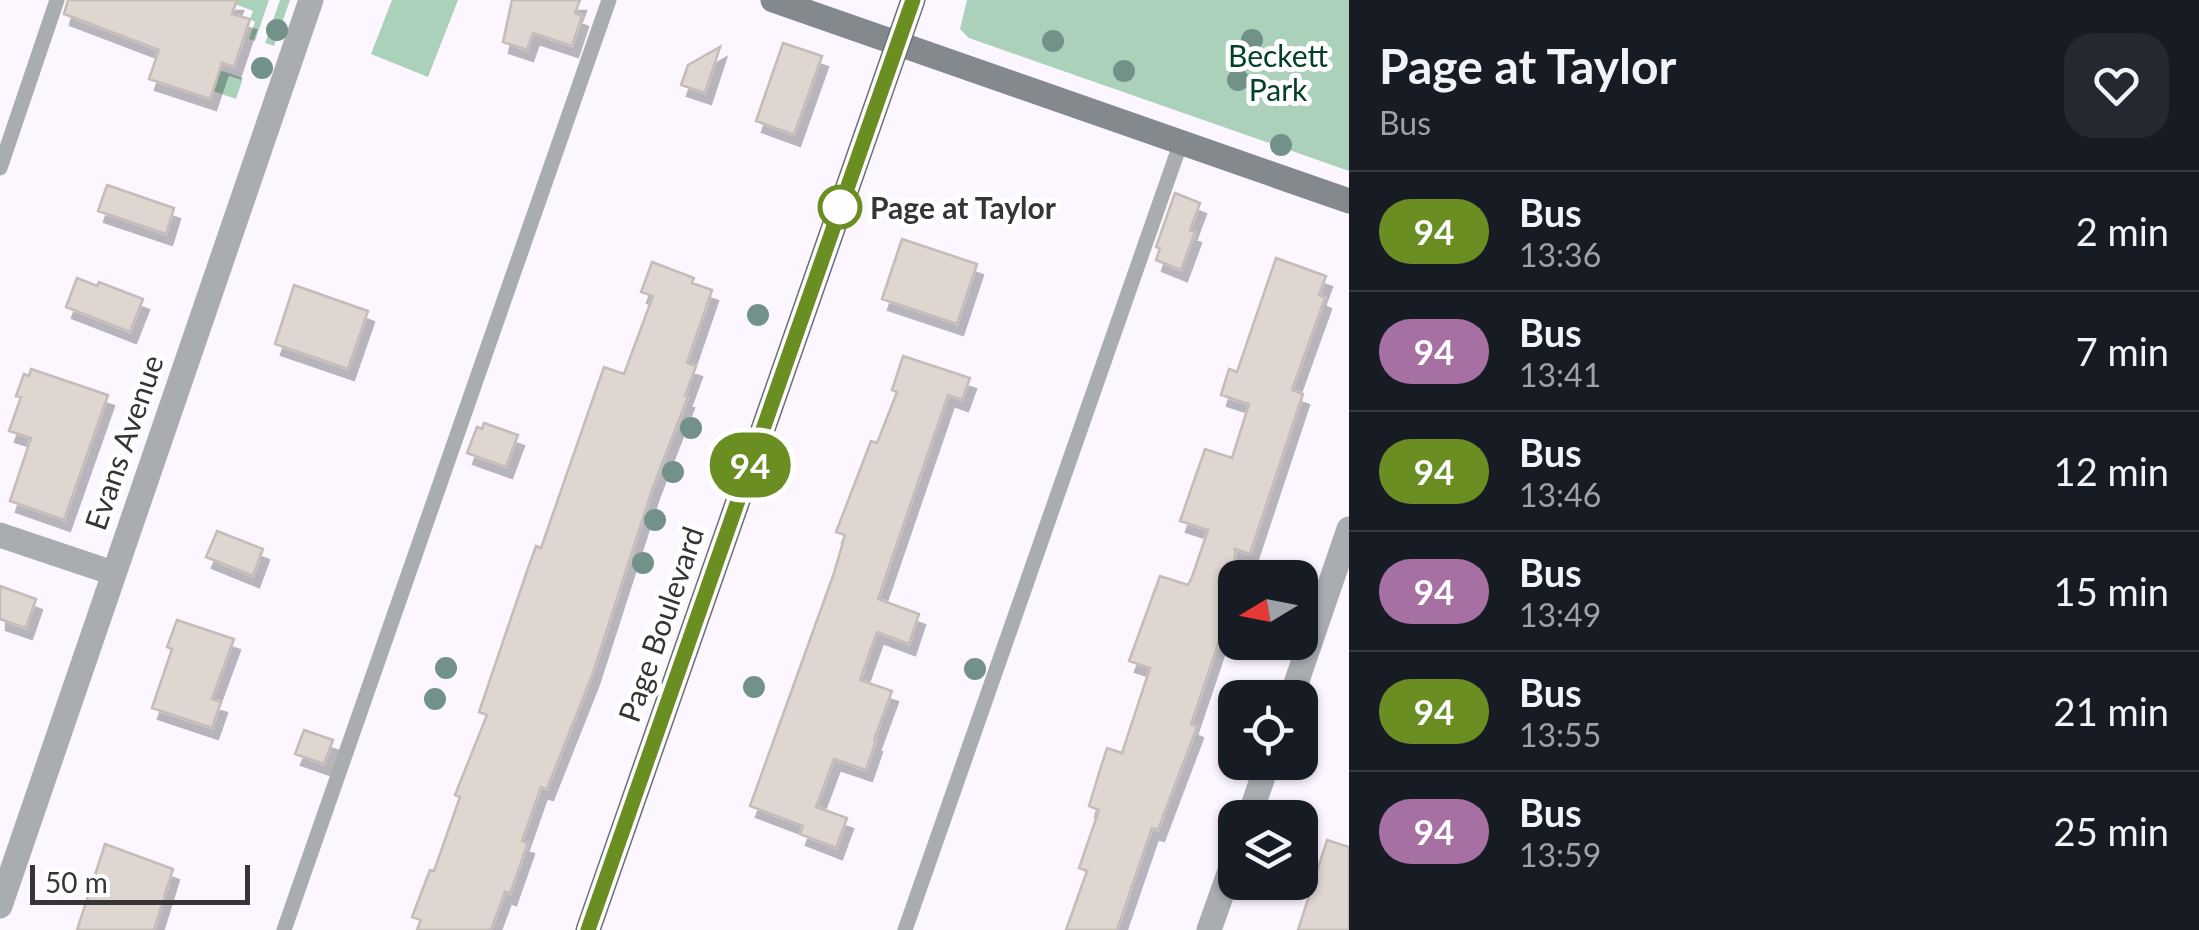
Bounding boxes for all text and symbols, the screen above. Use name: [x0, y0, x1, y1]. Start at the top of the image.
button: heart: [2064, 33, 2169, 138]
park label: Beckett Park: [1228, 37, 1328, 107]
text: Page at Taylor: [1379, 37, 1677, 94]
text: Bus: [1379, 103, 1431, 142]
marker: Page at Taylor: [819, 186, 861, 228]
place label: Page at Taylor: [870, 189, 1057, 225]
text: Bus: [1519, 189, 1582, 235]
text: 2 min: [2076, 208, 2169, 254]
text: 94: [1414, 210, 1454, 252]
text: 13:36: [1519, 235, 1601, 274]
text: Bus: [1519, 309, 1582, 355]
text: 7 min: [2076, 328, 2169, 374]
text: 94: [1414, 330, 1454, 372]
street label: Evans Avenue: [76, 350, 170, 534]
text: 13:41: [1519, 355, 1601, 394]
text: Bus: [1519, 429, 1582, 475]
line badge: 94: [705, 432, 795, 498]
text: 94: [730, 444, 770, 486]
text: 12 min: [2054, 448, 2169, 494]
text: 94: [1414, 450, 1454, 492]
text: 13:46: [1519, 475, 1601, 514]
street label: Page Boulevard: [610, 522, 710, 726]
text: Bus: [1519, 549, 1582, 595]
north arrow: [1218, 560, 1318, 660]
map controls: [1218, 560, 1318, 900]
text: 15 min: [2054, 568, 2169, 614]
text: 94: [1414, 570, 1454, 612]
text: 13:49: [1519, 595, 1601, 634]
text: Bus: [1519, 669, 1582, 715]
button: locate: [1218, 680, 1318, 780]
text: 21 min: [2054, 688, 2169, 734]
text: 94: [1414, 690, 1454, 732]
text: 13:55: [1519, 715, 1601, 754]
text: Bus: [1519, 789, 1582, 835]
button: layers: [1218, 800, 1318, 900]
text: 25 min: [2054, 808, 2169, 854]
text: 94: [1414, 810, 1454, 852]
text: 13:59: [1519, 835, 1601, 874]
scale bar: [30, 860, 250, 904]
text: 50 m: [45, 865, 108, 899]

